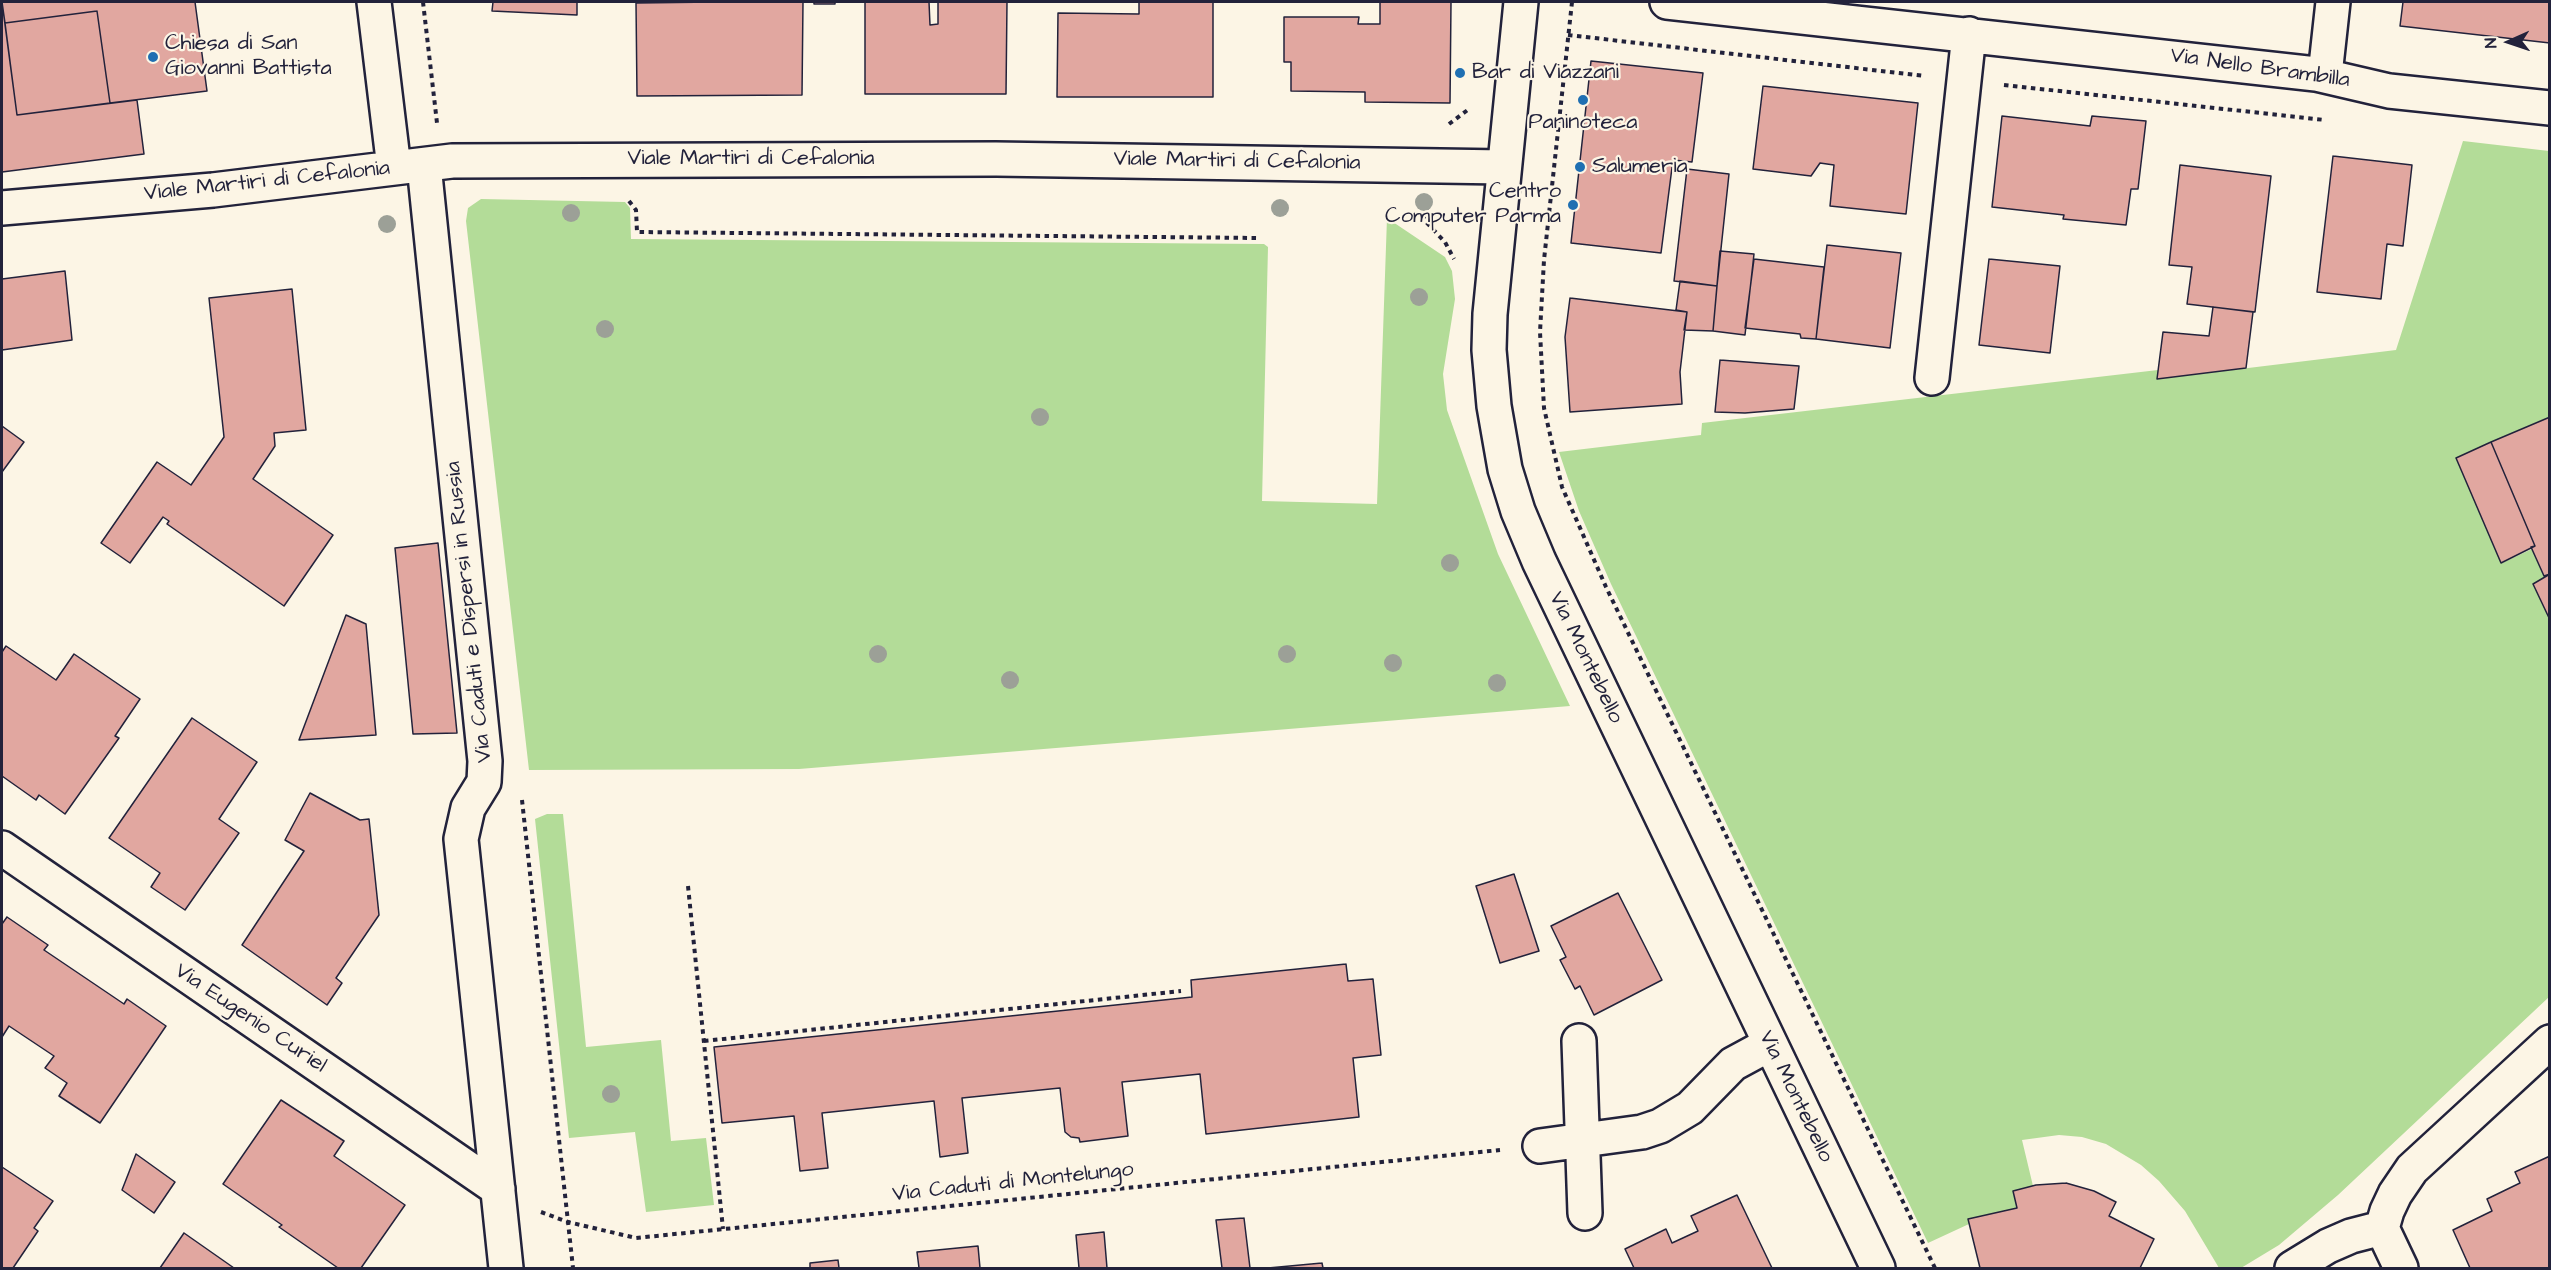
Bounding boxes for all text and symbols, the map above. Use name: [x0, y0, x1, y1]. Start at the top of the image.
north arrow: [2479, 12, 2539, 72]
place label: Chiesa di San Giovanni Battista: [165, 31, 332, 82]
text: N: [2480, 37, 2502, 49]
street label: Via Nello Brambilla: [2169, 43, 2351, 95]
marker: Chiesa di San Giovanni Battista: [146, 50, 160, 64]
place label: Bar di Viazzani: [1472, 60, 1619, 86]
marker: Bar di Viazzani: [1453, 66, 1467, 80]
marker: Paninoteca: [1576, 93, 1590, 107]
place label: Paninoteca: [1529, 110, 1637, 136]
street label: Viale Martiri di Cefalonia: [627, 146, 875, 172]
street label: Viale Martiri di Cefalonia: [1113, 147, 1361, 177]
place label: Salumeria: [1592, 154, 1688, 180]
street label: Viale Martiri di Cefalonia: [143, 156, 391, 208]
marker: Salumeria: [1573, 160, 1587, 174]
place label: Centro Computer Parma: [1385, 179, 1561, 230]
marker: Centro Computer Parma: [1566, 198, 1580, 212]
street label: Via Caduti e Dispersi in Russia: [441, 460, 499, 764]
street label: Via Montebello: [1542, 588, 1628, 728]
street label: Via Eugenio Curiel: [169, 958, 331, 1080]
street label: Via Montebello: [1752, 1027, 1838, 1167]
street label: Via Caduti di Montelungo: [891, 1157, 1135, 1209]

